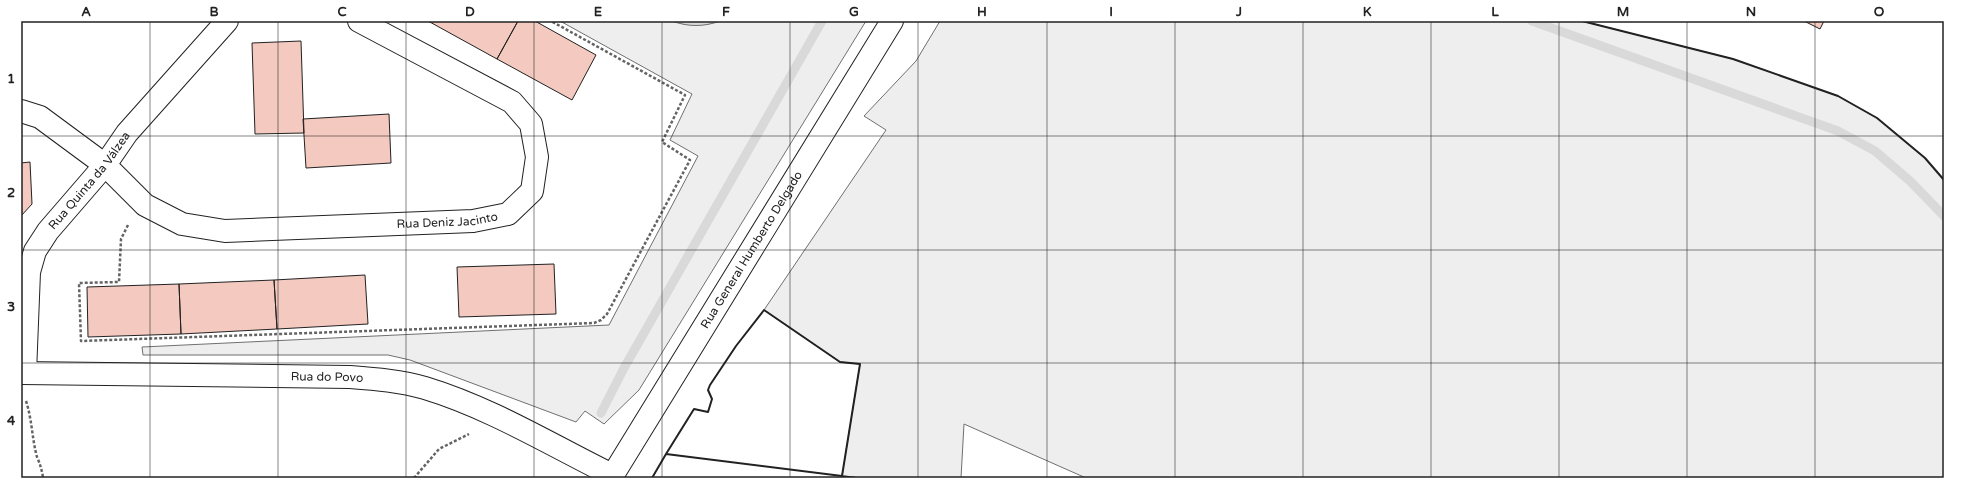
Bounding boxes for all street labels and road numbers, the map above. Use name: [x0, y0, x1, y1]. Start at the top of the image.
street label: Rua Quinta da Válzea: [46, 129, 133, 232]
street label: Rua General Humberto Delgado: [698, 168, 805, 331]
street label: Rua Deniz Jacinto: [396, 209, 499, 231]
street label: Rua do Povo: [291, 369, 364, 385]

